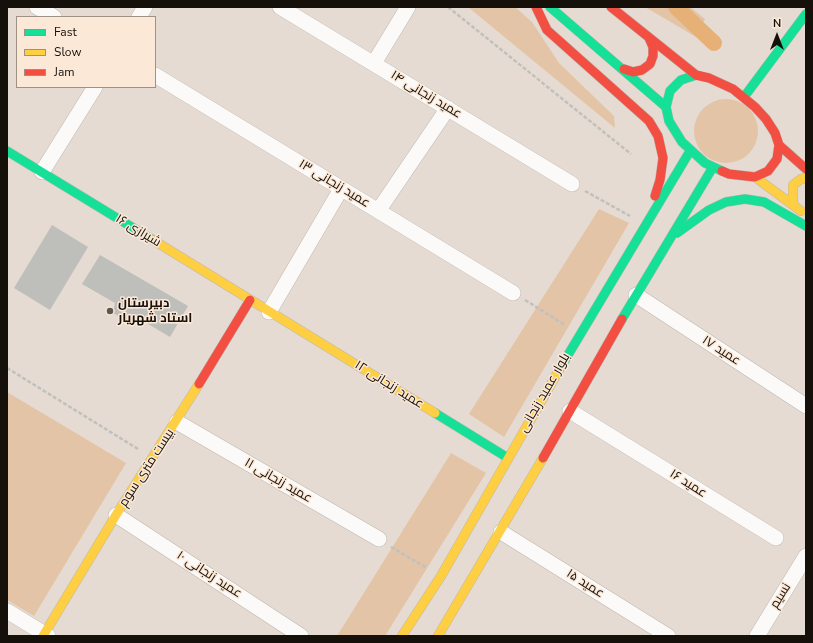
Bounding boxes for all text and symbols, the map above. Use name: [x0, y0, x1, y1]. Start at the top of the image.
legend: [16, 16, 156, 88]
north arrow: [757, 16, 797, 56]
text: N: [773, 16, 781, 31]
text: Fast: [54, 24, 77, 40]
text: Slow: [54, 44, 82, 60]
text: Jam: [54, 64, 75, 80]
street label: عمید زنجانی ۱۴: [388, 68, 464, 122]
street label: عمید زنجانی ۱۳: [296, 157, 372, 211]
street label: شیرازی ۱۶: [112, 211, 164, 251]
place label: دبیرستان استاد شهریار: [118, 296, 192, 327]
marker: دبیرستان استاد شهریار: [105, 306, 115, 316]
street label: عمید ۱۷: [699, 333, 743, 369]
street label: بلوار عمید زنجانی: [516, 350, 574, 436]
street label: عمید زنجانی ۱۲: [352, 358, 426, 412]
street label: بیست متری سوم: [116, 426, 178, 510]
street label: عمید زنجانی ۱۱: [241, 455, 315, 507]
street label: عمید ۱۶: [667, 467, 709, 501]
street label: عمید زنجانی ۱۰: [173, 548, 245, 602]
street label: عمید ۱۵: [563, 566, 607, 602]
street label: نسیم: [767, 580, 795, 612]

